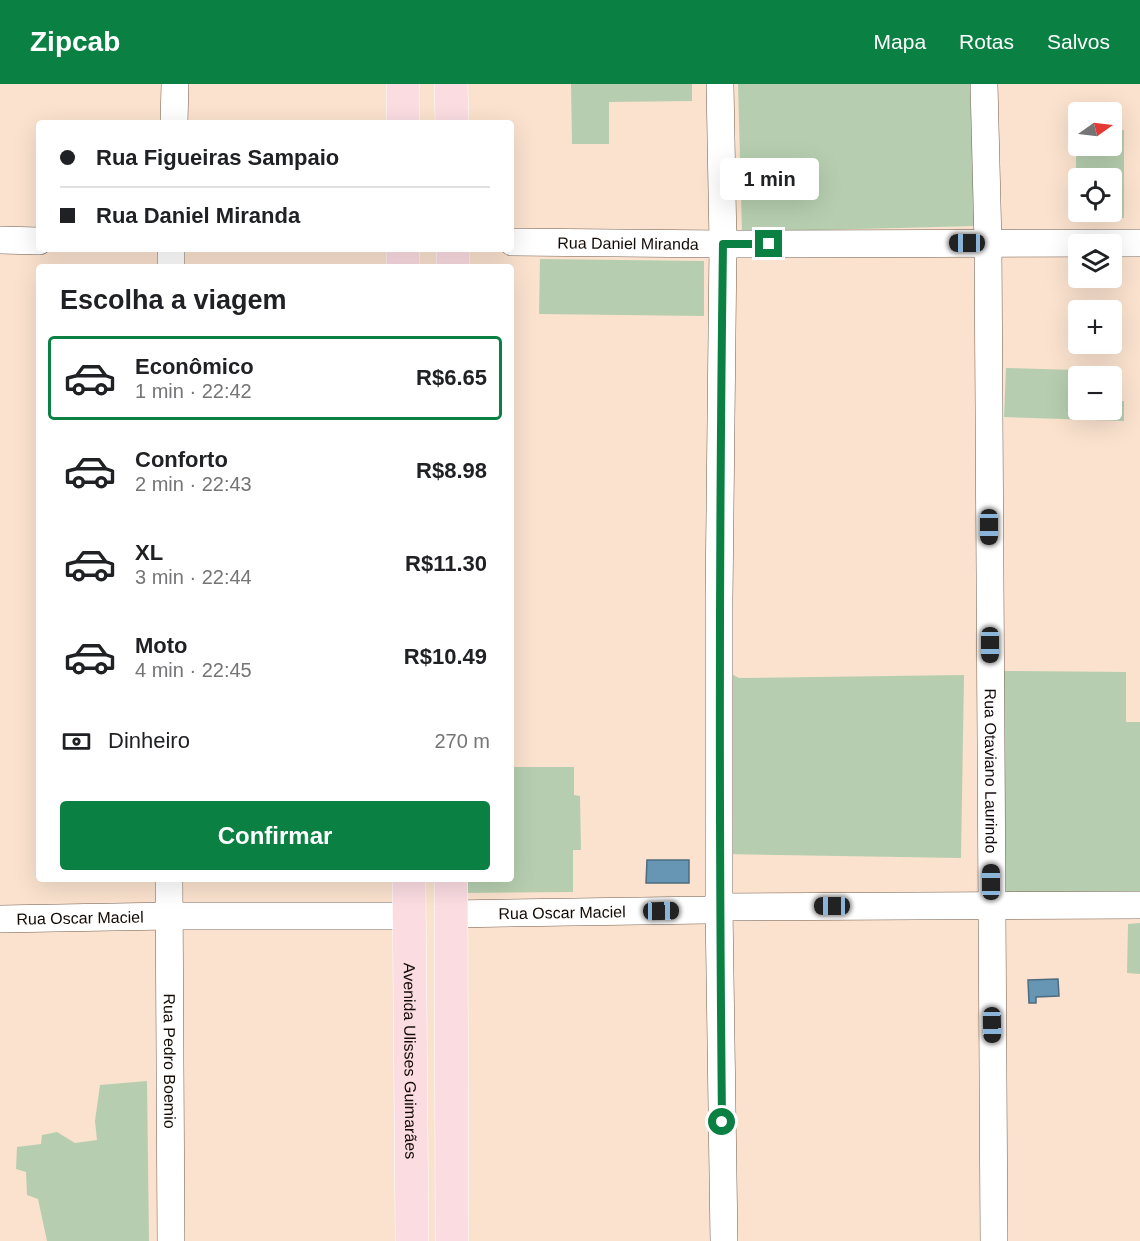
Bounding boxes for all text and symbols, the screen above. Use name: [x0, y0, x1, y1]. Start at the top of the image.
text: Zipcab: [30, 26, 120, 57]
text: Mapa: [874, 30, 926, 53]
text: Rotas: [959, 30, 1014, 53]
text: Salvos: [1047, 30, 1110, 53]
north arrow: [1068, 102, 1122, 156]
map controls: [1068, 102, 1122, 420]
text: Rua Figueiras Sampaio: [96, 145, 339, 170]
callout: 1 min: [720, 157, 818, 199]
text: 1 min: [743, 168, 796, 190]
button: locate: [1068, 168, 1122, 222]
text: Rua Daniel Miranda: [96, 203, 300, 228]
route end: [755, 230, 782, 257]
street label: Rua Daniel Miranda: [557, 234, 699, 253]
car: [949, 234, 985, 252]
button: layers: [1068, 234, 1122, 288]
text: Escolha a viagem: [60, 285, 287, 315]
button: +: [1068, 300, 1122, 354]
icon: car: [63, 351, 117, 405]
text: Econômico: [135, 354, 254, 379]
text: R$6.65: [416, 365, 487, 390]
button: −: [1068, 366, 1122, 420]
text: 1 min · 22:42: [135, 380, 252, 402]
icon: car: [63, 444, 117, 498]
text: Conforto: [135, 447, 228, 472]
text: R$8.98: [416, 458, 487, 483]
text: 2 min · 22:43: [135, 473, 252, 495]
car: [980, 509, 998, 545]
icon: car: [63, 537, 117, 591]
text: XL: [135, 540, 163, 565]
text: R$11.30: [405, 551, 487, 576]
text: 3 min · 22:44: [135, 566, 252, 588]
car: [981, 627, 999, 663]
icon: car: [63, 630, 117, 684]
text: Moto: [135, 633, 188, 658]
text: R$10.49: [404, 644, 487, 669]
text: 4 min · 22:45: [135, 659, 252, 681]
street label: Rua Otaviano Laurindo: [982, 689, 1000, 853]
icon: cash: [60, 725, 93, 758]
text: Dinheiro: [108, 728, 190, 753]
text: 270 m: [434, 730, 490, 752]
button: Confirmar: [60, 801, 490, 870]
car: [982, 864, 1000, 900]
car: [814, 897, 850, 915]
car: [643, 902, 679, 920]
street label: Rua Oscar Maciel: [498, 903, 626, 922]
street label: Rua Oscar Maciel: [16, 908, 144, 928]
street label: Avenida Ulisses Guimarães: [401, 963, 419, 1159]
street label: Rua Pedro Boemio: [161, 993, 178, 1129]
car: [983, 1007, 1001, 1043]
route start: [708, 1108, 735, 1135]

